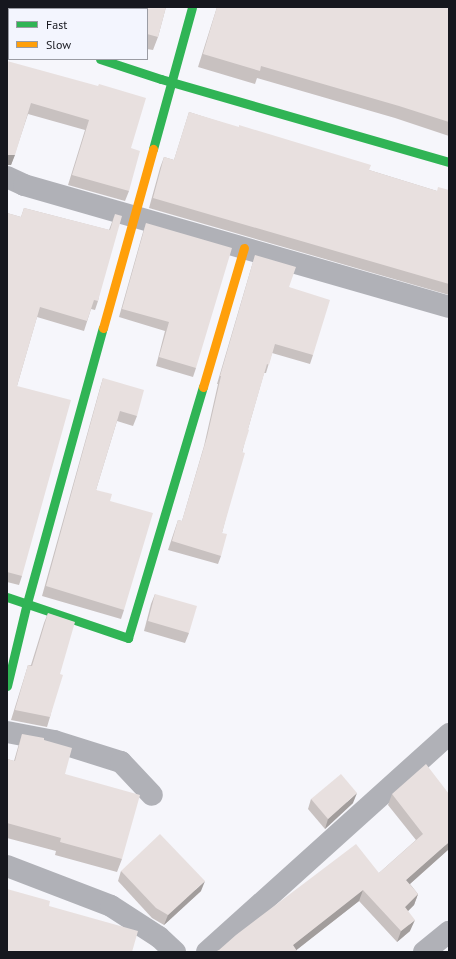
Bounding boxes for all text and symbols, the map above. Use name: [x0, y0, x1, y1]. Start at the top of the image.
legend: [8, 8, 148, 60]
text: Fast: [46, 17, 67, 32]
text: Slow: [46, 37, 71, 52]

